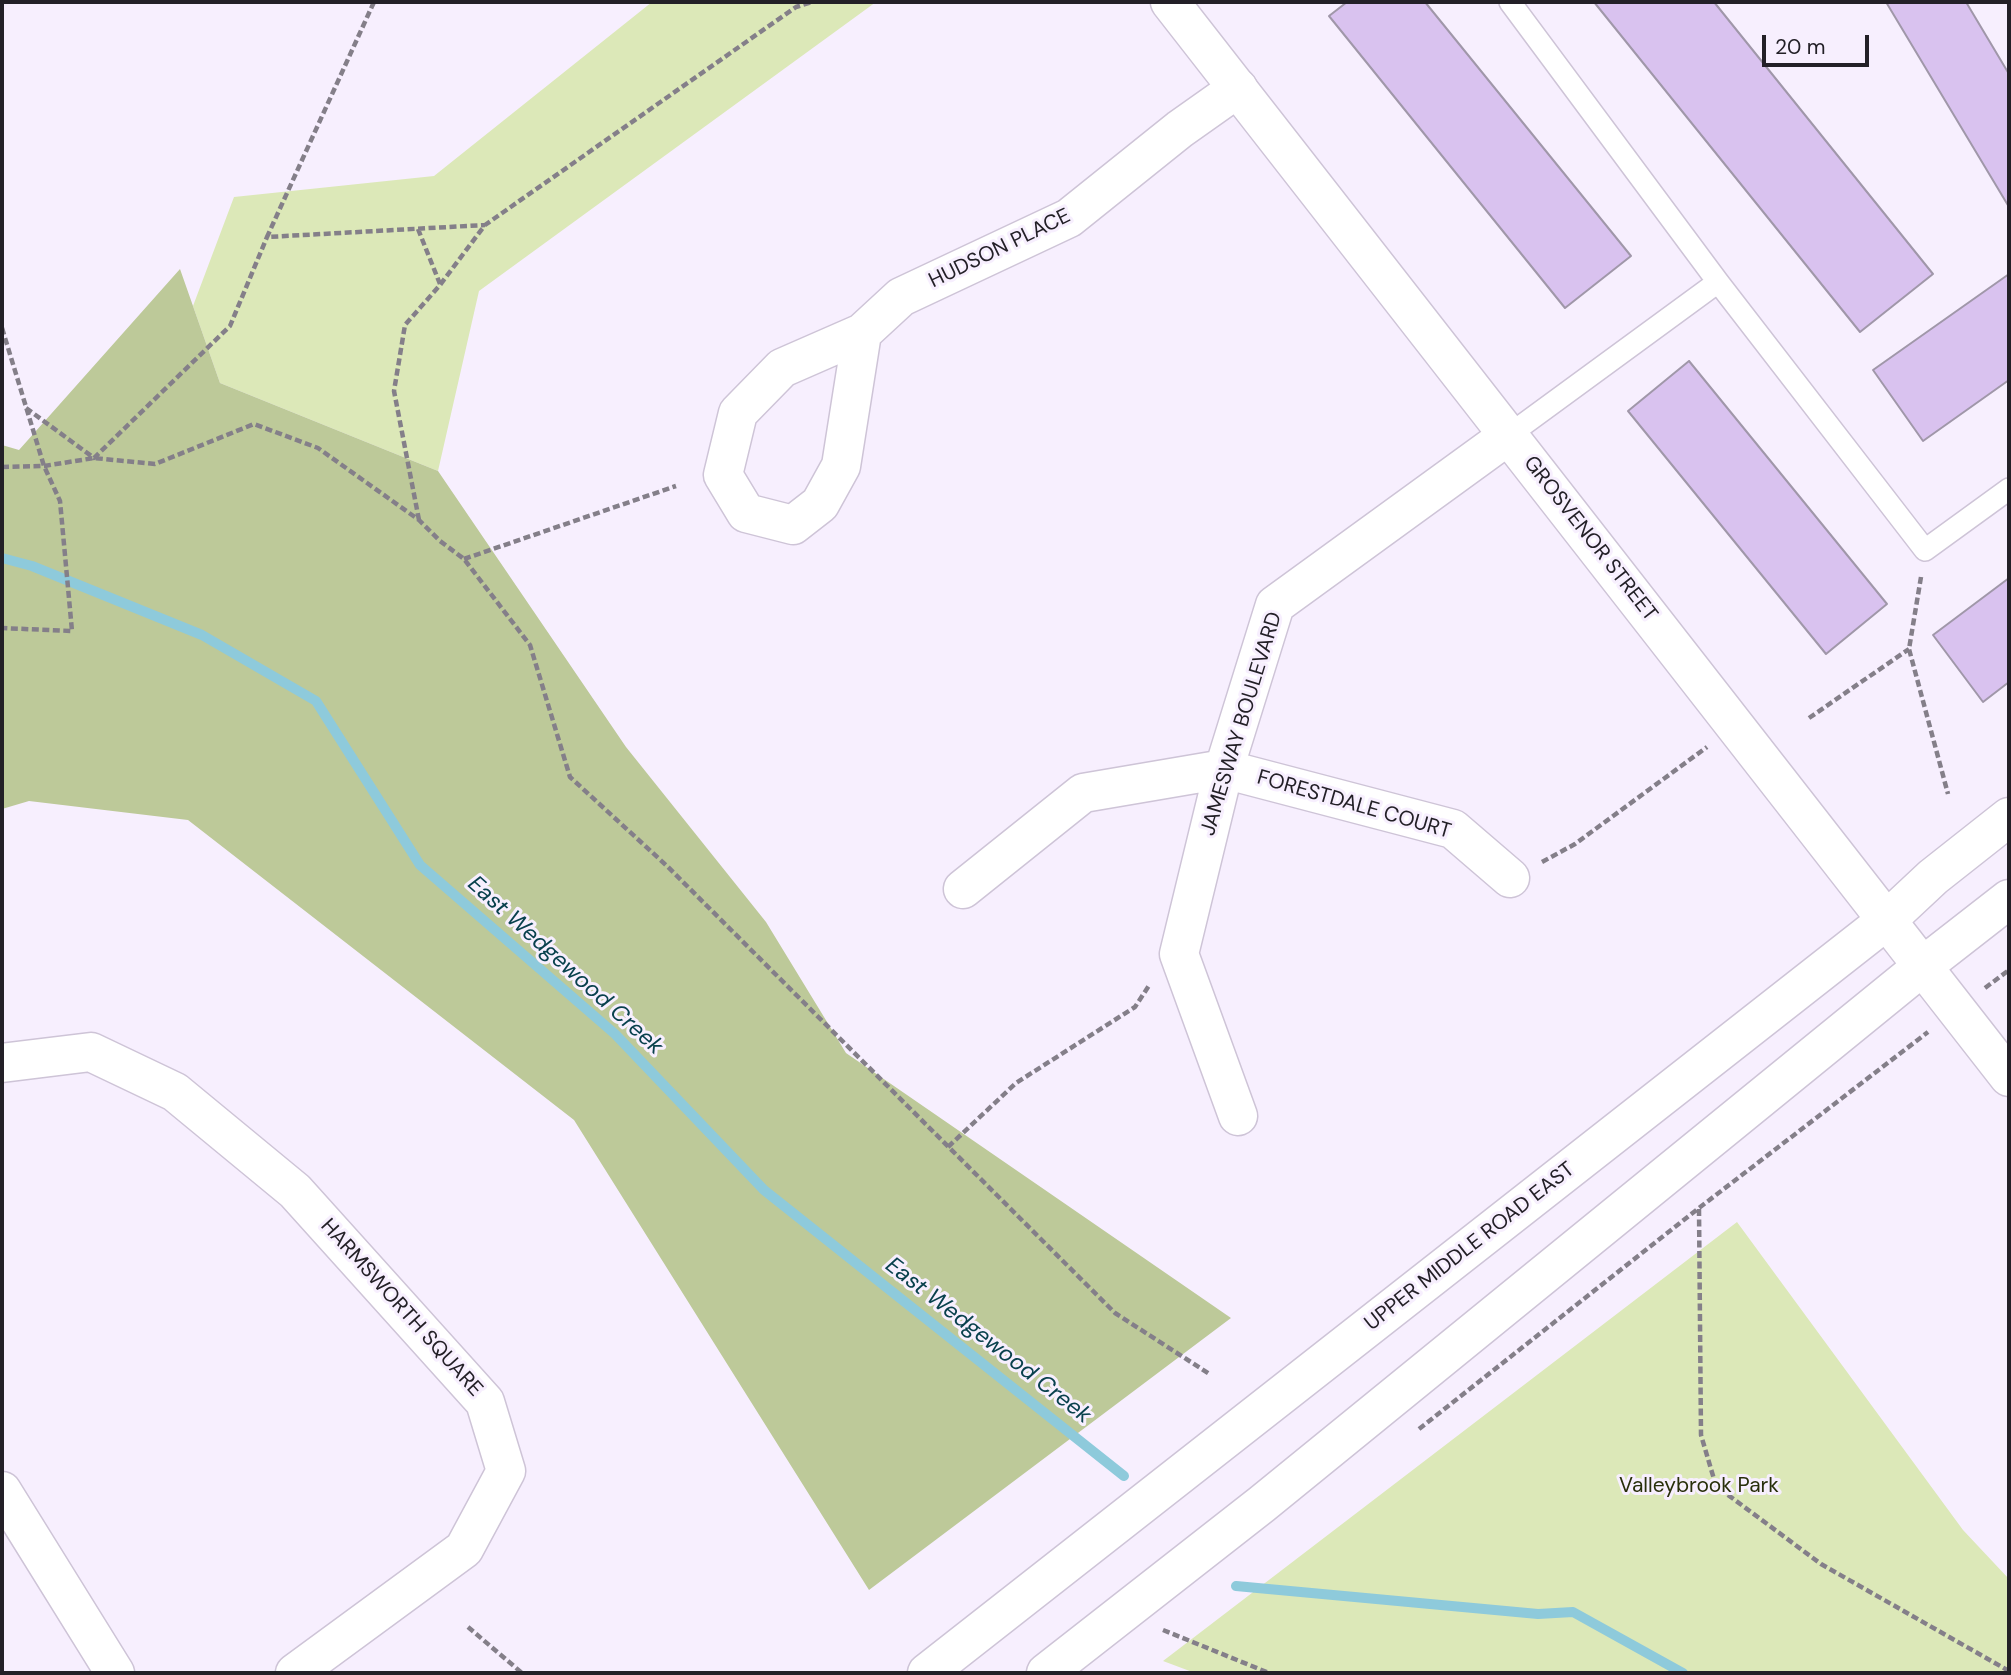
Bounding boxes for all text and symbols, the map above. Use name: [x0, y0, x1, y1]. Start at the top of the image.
scale bar: [1766, 21, 1873, 65]
text: 20 m: [1775, 33, 1826, 61]
street label: HUDSON PLACE: [925, 204, 1075, 294]
street label: GROSVENOR STREET: [1518, 451, 1662, 627]
street label: JAMESWAY BOULEVARD: [1196, 609, 1288, 839]
street label: FORESTDALE COURT: [1254, 765, 1454, 845]
water label: East Wedgewood Creek: [461, 871, 669, 1061]
street label: UPPER MIDDLE ROAD EAST: [1360, 1157, 1580, 1337]
street label: HARMSWORTH SQUARE: [315, 1214, 487, 1402]
water label: East Wedgewood Creek: [880, 1252, 1096, 1430]
park label: Valleybrook Park: [1619, 1473, 1779, 1499]

